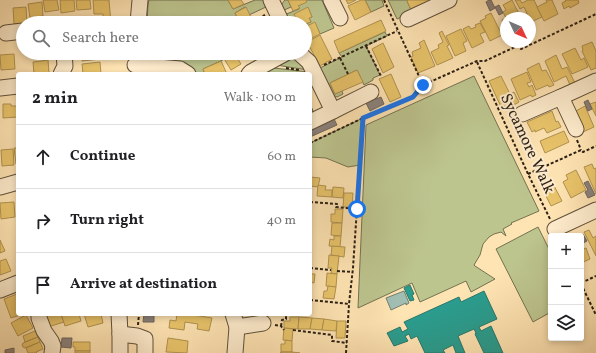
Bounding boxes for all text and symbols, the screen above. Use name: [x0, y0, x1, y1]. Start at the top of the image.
north arrow: [500, 12, 536, 48]
search box: [16, 16, 312, 60]
icon: search: [30, 27, 52, 49]
text: Search here: [62, 28, 139, 49]
route end: [414, 76, 432, 94]
text: 2 min: [32, 87, 78, 110]
text: Walk · 100 m: [224, 89, 296, 107]
street label: Sycamore Walk: [494, 90, 560, 198]
icon: ahead: [32, 146, 54, 168]
text: Continue: [70, 146, 135, 167]
text: 60 m: [268, 148, 296, 166]
route start: [348, 200, 366, 218]
icon: right: [32, 210, 54, 232]
text: Turn right: [70, 210, 144, 231]
text: 40 m: [267, 212, 296, 230]
map controls: [548, 233, 584, 341]
button: +: [548, 233, 584, 269]
button: −: [548, 269, 584, 305]
icon: arrive: [32, 274, 54, 296]
text: Arrive at destination: [70, 274, 217, 295]
button: layers: [548, 305, 584, 341]

